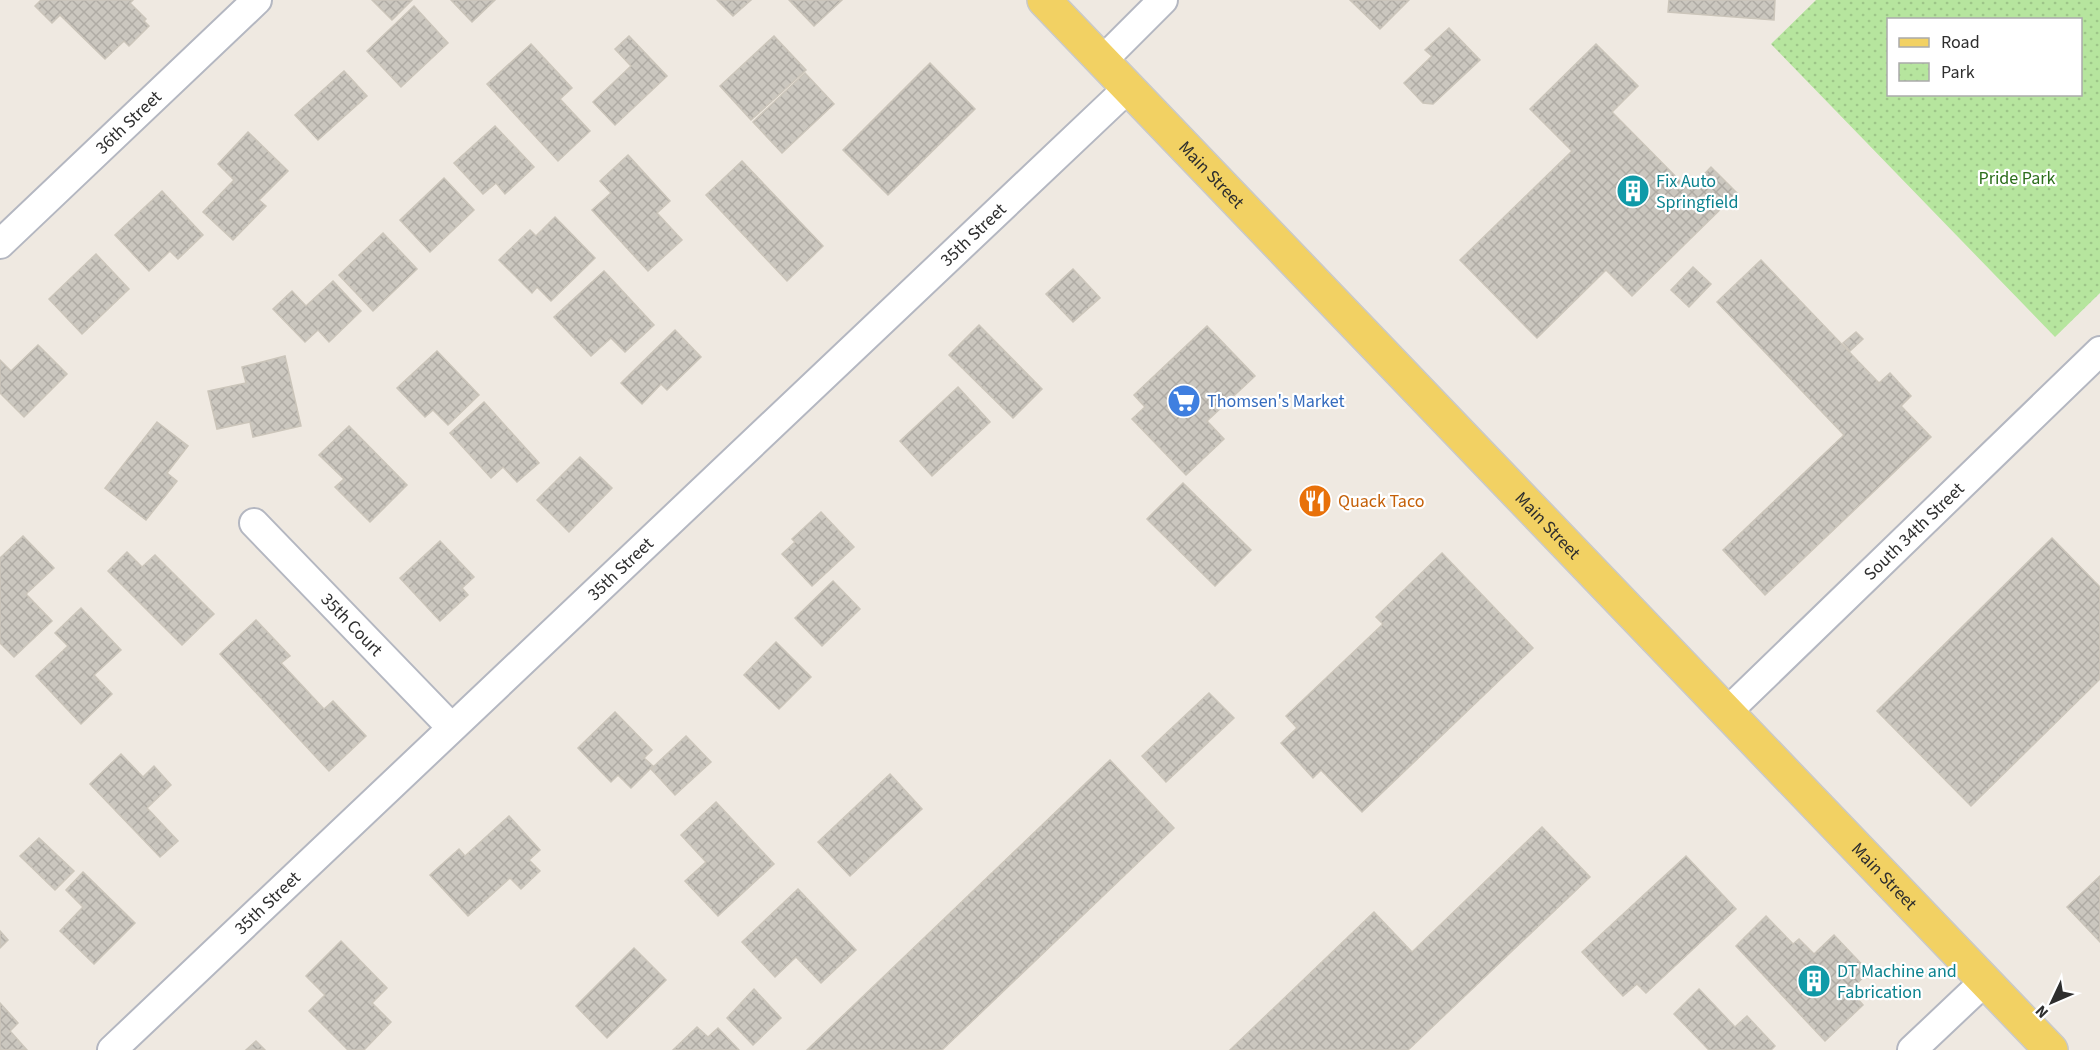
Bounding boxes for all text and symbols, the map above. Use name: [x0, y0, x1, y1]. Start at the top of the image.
legend: [1887, 18, 2082, 96]
text: Road: [1941, 30, 1980, 55]
text: Park: [1941, 60, 1975, 85]
street label: 36th Street: [90, 85, 167, 160]
street label: Main Street: [1173, 136, 1250, 214]
park label: Pride Park: [1978, 166, 2056, 191]
place label: Fix Auto Springfield: [1656, 169, 1738, 215]
building icon: Fix Auto Springfield: [1615, 173, 1651, 209]
street label: 35th Street: [935, 197, 1012, 272]
supermarket icon: Thomsen's Market: [1166, 383, 1202, 419]
place label: Thomsen's Market: [1207, 389, 1345, 414]
street label: South 34th Street: [1858, 477, 1970, 586]
restaurant icon: Quack Taco: [1297, 483, 1333, 519]
street label: Main Street: [1509, 486, 1586, 565]
place label: Quack Taco: [1338, 489, 1425, 514]
street label: 35th Street: [582, 532, 659, 607]
street label: 35th Court: [315, 587, 388, 662]
street label: Main Street: [1845, 837, 1922, 916]
street label: 35th Street: [229, 866, 306, 941]
place label: DT Machine and Fabrication: [1837, 959, 1957, 1005]
building icon: DT Machine and Fabrication: [1796, 963, 1832, 999]
north arrow: [2022, 972, 2082, 1032]
text: N: [2030, 1000, 2054, 1023]

